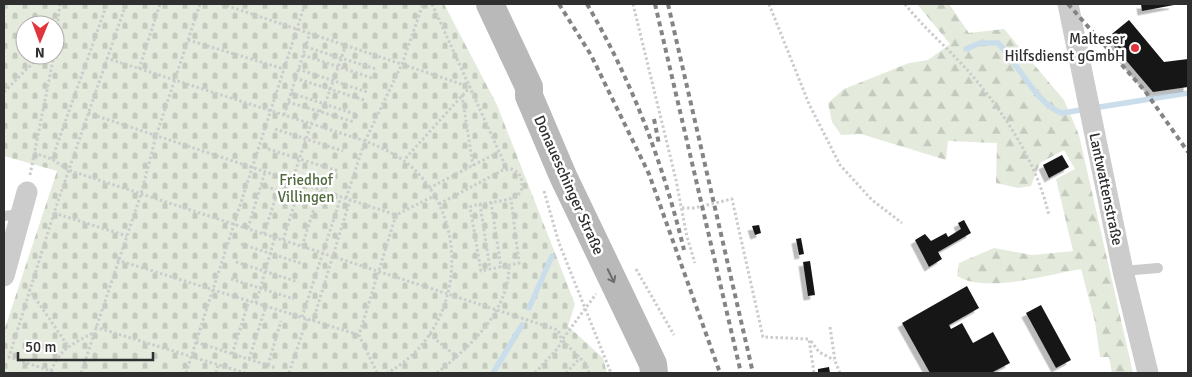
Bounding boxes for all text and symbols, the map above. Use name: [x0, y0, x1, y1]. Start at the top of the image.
north arrow: [15, 15, 65, 65]
place label: Malteser Hilfsdienst gGmbH: [1005, 30, 1125, 65]
marker: Malteser Hilfsdienst gGmbH: [1129, 42, 1141, 54]
text: N: [35, 44, 45, 61]
street label: Donaueschinger Straße: [530, 112, 608, 258]
street label: Lantwattenstraße: [1085, 131, 1127, 247]
park label: Friedhof Villingen: [277, 171, 335, 206]
one-way arrow: [606, 268, 616, 283]
scale bar: [18, 330, 152, 362]
text: 50 m: [25, 338, 56, 356]

